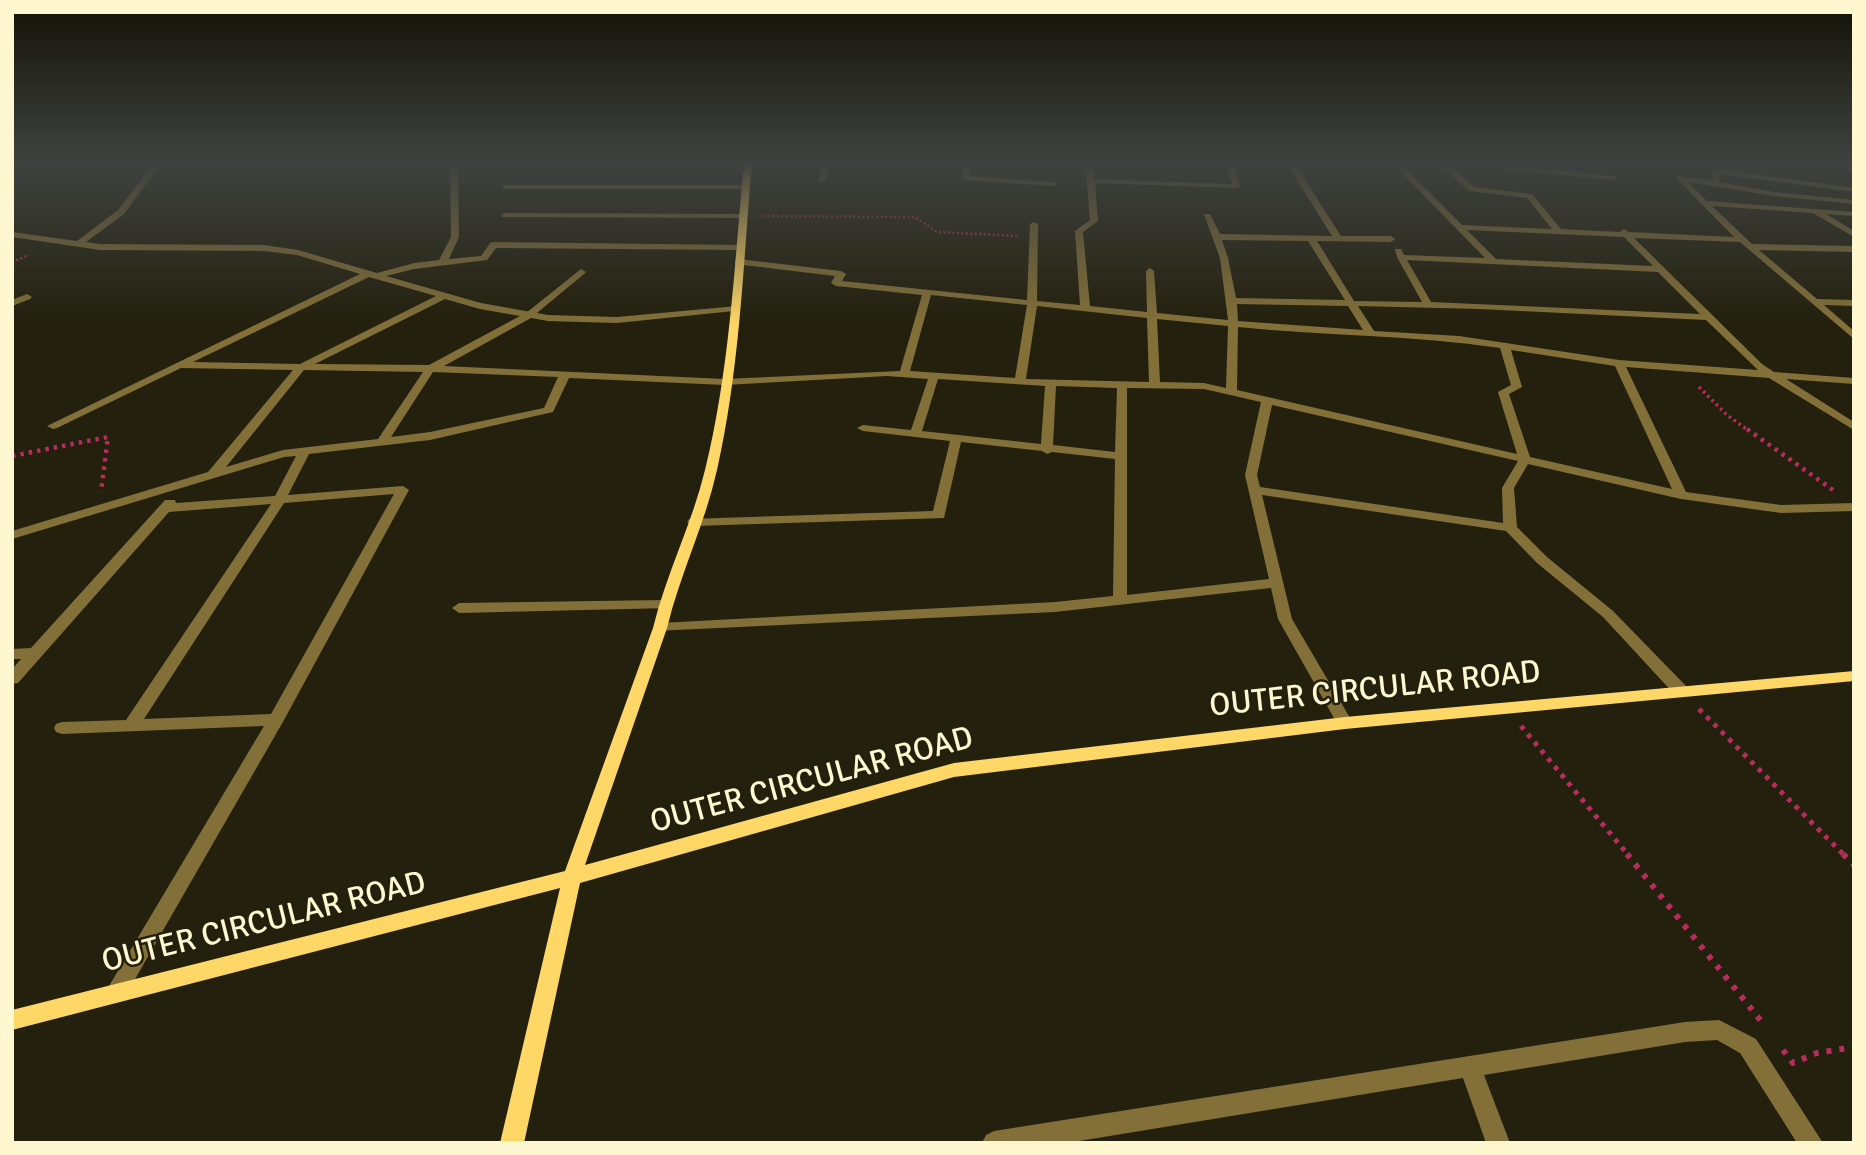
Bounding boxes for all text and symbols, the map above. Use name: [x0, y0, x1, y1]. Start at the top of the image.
street label: OUTER CIRCULAR ROAD: [1208, 654, 1542, 726]
street label: OUTER CIRCULAR ROAD: [646, 719, 978, 843]
street label: OUTER CIRCULAR ROAD: [98, 864, 430, 982]

